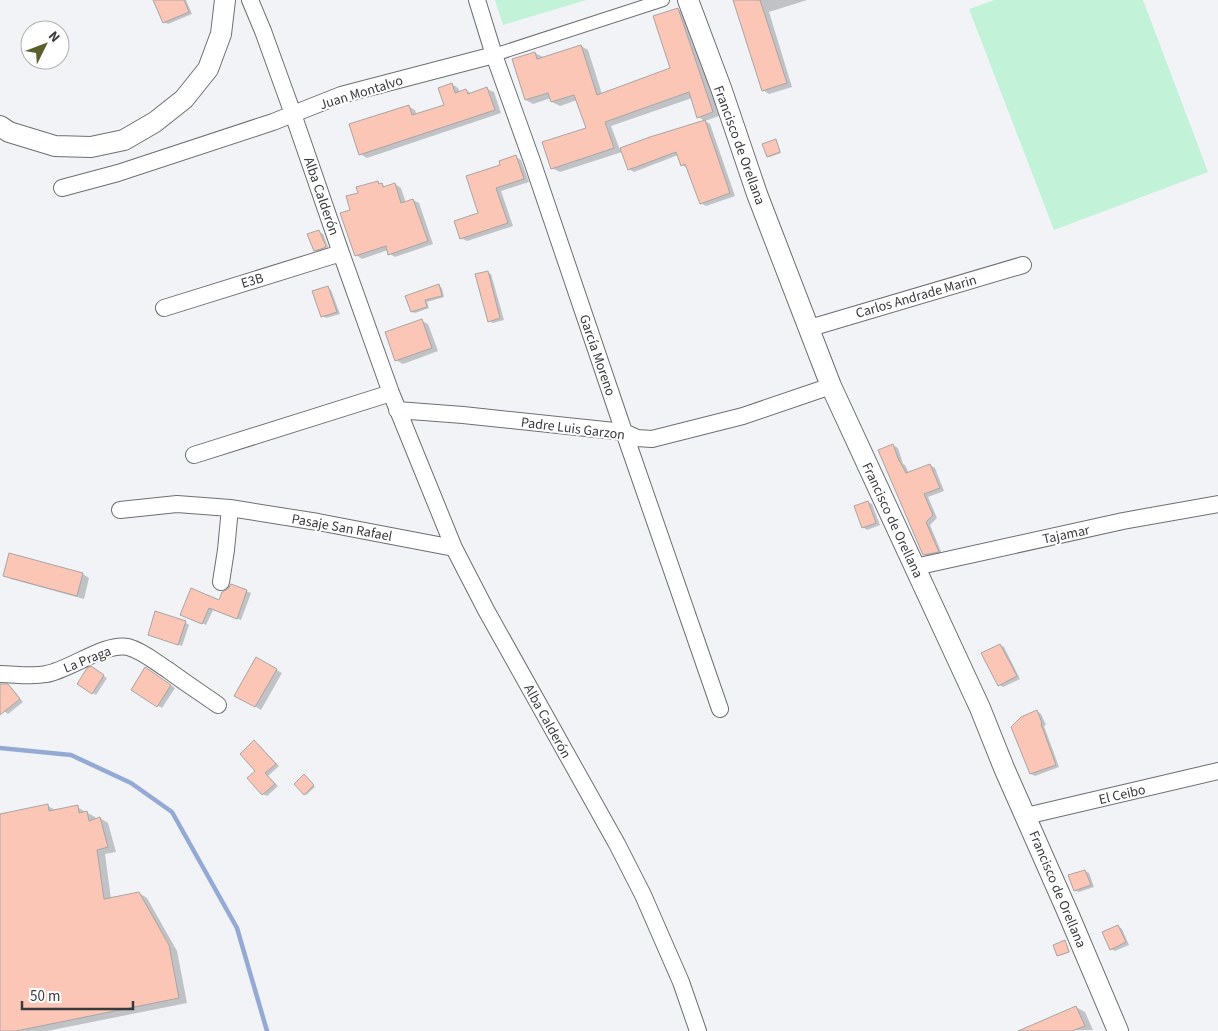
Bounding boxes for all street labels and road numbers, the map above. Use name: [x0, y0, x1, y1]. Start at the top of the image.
street label: Juan Montalvo: [317, 71, 406, 115]
street label: Francisco de Orellana: [708, 83, 770, 208]
street label: Alba Calderón: [298, 154, 344, 238]
street label: E3B: [239, 268, 266, 294]
street label: Carlos Andrade Marin: [853, 270, 979, 324]
street label: García Moreno: [574, 312, 620, 399]
street label: Padre Luis Garzon: [520, 413, 626, 445]
street label: Francisco de Orellana: [857, 459, 928, 581]
street label: Pasaje San Rafael: [290, 509, 394, 547]
street label: Tajamar: [1041, 520, 1092, 550]
street label: La Praga: [60, 641, 114, 679]
street label: Alba Calderón: [519, 681, 576, 762]
street label: El Ceibo: [1097, 780, 1148, 810]
street label: Francisco de Orellana: [1023, 828, 1091, 951]

